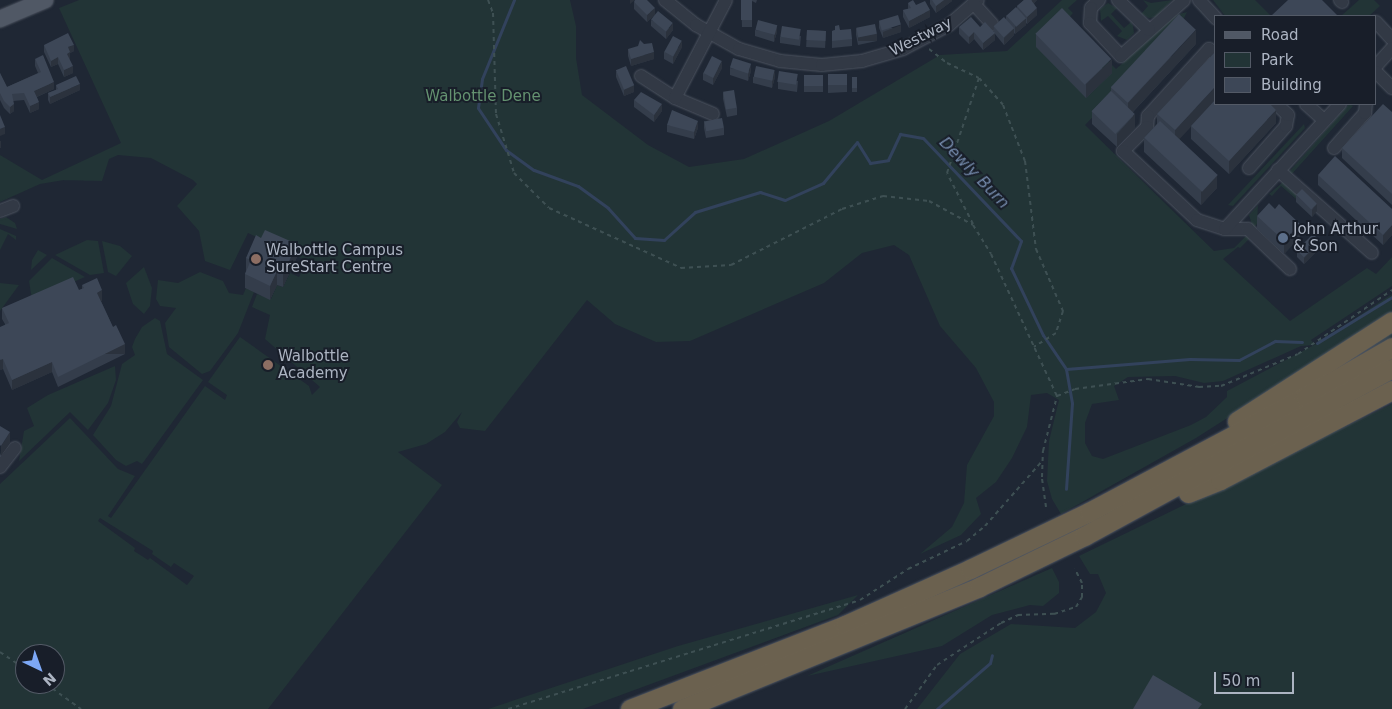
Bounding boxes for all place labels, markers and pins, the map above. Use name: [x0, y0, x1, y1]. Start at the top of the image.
place label: John Arthur & Son: [1293, 220, 1378, 255]
marker: John Arthur & Son: [1277, 232, 1289, 244]
place label: Walbottle Campus SureStart Centre: [266, 241, 403, 276]
marker: Walbottle Campus SureStart Centre: [250, 253, 262, 265]
place label: Walbottle Academy: [278, 347, 349, 382]
marker: Walbottle Academy: [262, 359, 274, 371]

